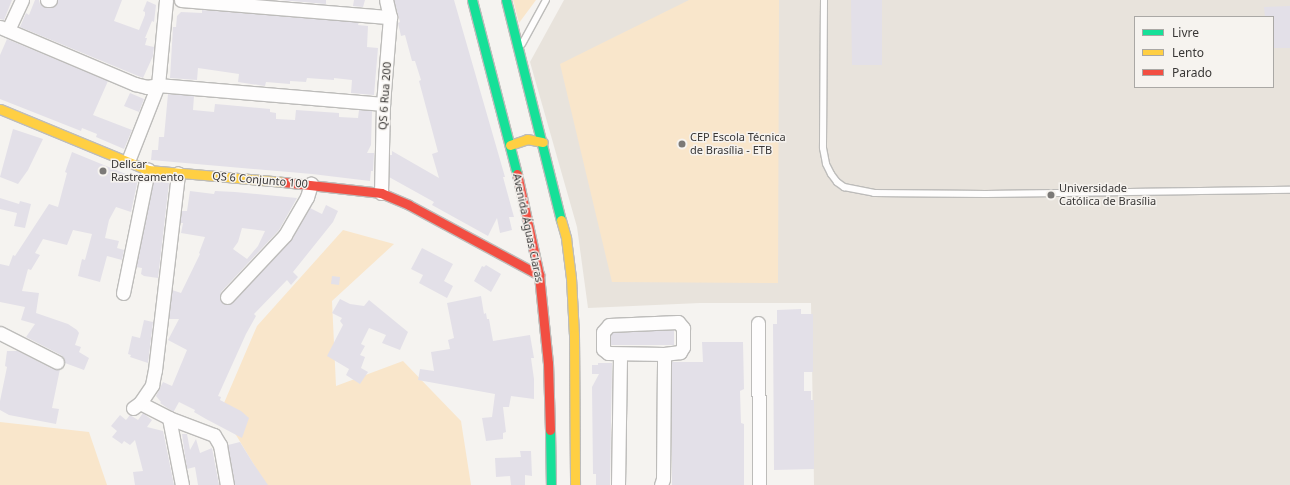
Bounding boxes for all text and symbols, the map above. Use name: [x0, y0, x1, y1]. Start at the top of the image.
legend: [1134, 16, 1274, 88]
text: Livre: [1172, 24, 1199, 41]
text: Lento: [1172, 44, 1204, 61]
street label: QS 6 Rua 200: [376, 62, 394, 130]
text: Parado: [1172, 64, 1212, 81]
place label: CEP Escola Técnica de Brasília - ETB: [690, 131, 786, 157]
marker: CEP Escola Técnica de Brasília - ETB: [677, 139, 687, 149]
place label: Dellcar Rastreamento: [111, 158, 184, 184]
marker: Dellcar Rastreamento: [98, 166, 108, 176]
street label: QS 6 Conjunto 100: [212, 169, 308, 191]
street label: Avenida Águas Claras: [510, 172, 546, 284]
place label: Universidade Católica de Brasília: [1059, 182, 1156, 208]
marker: Universidade Católica de Brasília: [1046, 190, 1056, 200]

